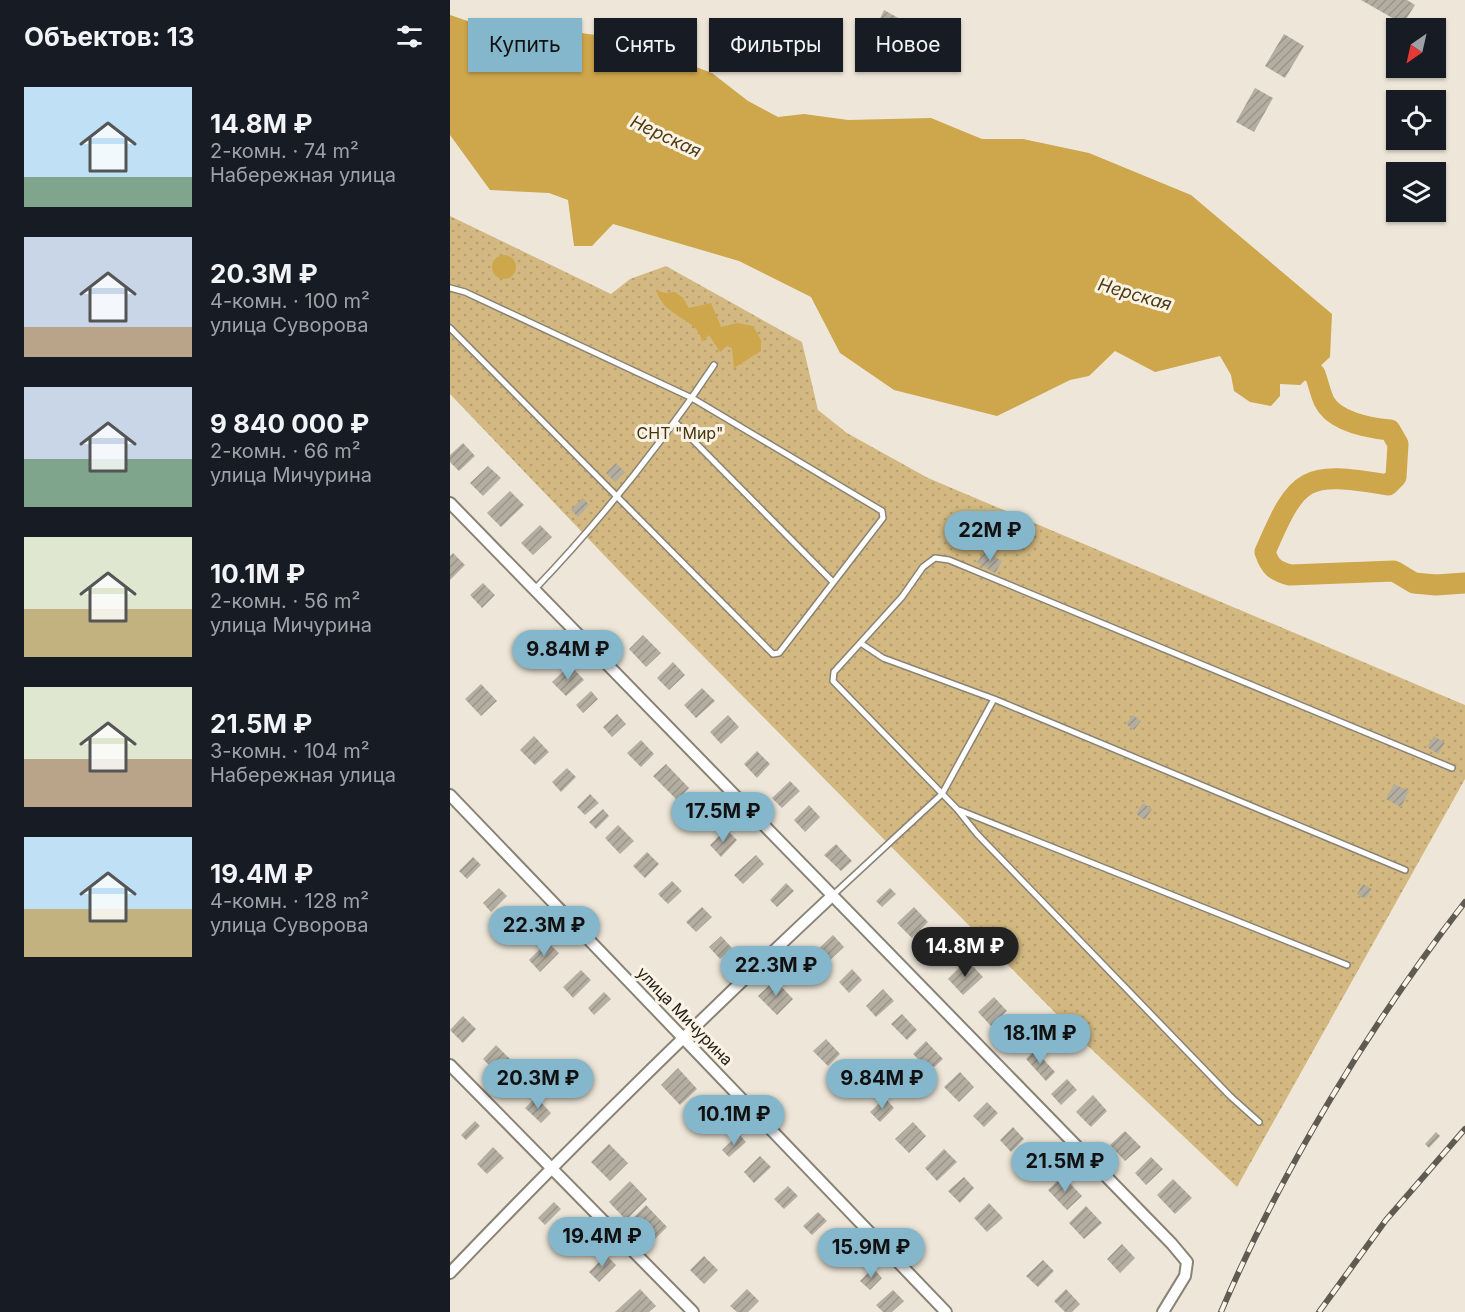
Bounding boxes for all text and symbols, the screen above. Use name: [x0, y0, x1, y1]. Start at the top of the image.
chip: Купить: [468, 18, 582, 72]
chip: Снять: [594, 18, 697, 72]
chip: Фильтры: [709, 18, 843, 72]
chip: Новое: [855, 18, 961, 72]
north arrow: [1386, 18, 1446, 78]
map controls: [1386, 18, 1446, 222]
icon: filters: [393, 20, 426, 53]
text: Объектов: 13: [24, 21, 195, 52]
button: locate: [1386, 90, 1446, 150]
text: 14.8M ₽: [210, 108, 312, 139]
water label: Нерская: [627, 110, 705, 162]
icon: home: [72, 111, 144, 183]
text: 2-комн. · 74 m²: [210, 139, 359, 163]
button: layers: [1386, 162, 1446, 222]
text: Набережная улица: [210, 163, 396, 187]
text: 20.3M ₽: [210, 258, 318, 289]
icon: home: [72, 261, 144, 333]
water label: Нерская: [1096, 273, 1174, 315]
text: 4-комн. · 100 m²: [210, 289, 370, 313]
text: улица Суворова: [210, 313, 368, 337]
text: 9 840 000 ₽: [210, 408, 369, 439]
icon: home: [72, 411, 144, 483]
park label: СНТ "Мир": [637, 423, 723, 443]
text: 2-комн. · 66 m²: [210, 439, 361, 463]
text: улица Мичурина: [210, 463, 372, 487]
pin: 22M ₽: [948, 511, 1032, 562]
text: 22M ₽: [958, 518, 1022, 542]
text: 10.1M ₽: [210, 558, 305, 589]
icon: home: [72, 561, 144, 633]
text: 2-комн. · 56 m²: [210, 589, 360, 613]
text: улица Мичурина: [210, 613, 372, 637]
pin: 9.84M ₽: [513, 630, 623, 681]
text: 9.84M ₽: [526, 637, 610, 661]
text: 21.5M ₽: [210, 708, 312, 739]
icon: home: [72, 711, 144, 783]
text: 3-комн. · 104 m²: [210, 739, 370, 763]
text: Набережная улица: [210, 763, 396, 787]
pin: 17.5M ₽: [668, 792, 778, 843]
text: 17.5M ₽: [685, 799, 761, 823]
text: 19.4M ₽: [210, 858, 313, 889]
icon: home: [72, 861, 144, 933]
text: 4-комн. · 128 m²: [210, 889, 369, 913]
pin: 22.3M ₽: [489, 906, 599, 957]
text: улица Суворова: [210, 913, 368, 937]
text: 22.3M ₽: [503, 913, 585, 937]
pin: 14.8M ₽: [910, 927, 1020, 978]
text: 14.8M ₽: [926, 934, 1004, 958]
pin: 22.3M ₽: [721, 946, 831, 997]
text: 22.3M ₽: [735, 953, 817, 977]
street label: улица Мичурина: [633, 962, 737, 1070]
pin: 18.1M ₽: [985, 1014, 1095, 1065]
text: 18.1M ₽: [1004, 1021, 1076, 1045]
pin: 20.3M ₽: [483, 1059, 593, 1110]
pin: 9.84M ₽: [827, 1059, 937, 1110]
text: 20.3M ₽: [497, 1066, 579, 1090]
text: 9.84M ₽: [840, 1066, 924, 1090]
pin: 10.1M ₽: [679, 1095, 789, 1146]
text: 10.1M ₽: [697, 1102, 771, 1126]
pin: 21.5M ₽: [1010, 1142, 1120, 1193]
text: 21.5M ₽: [1026, 1149, 1104, 1173]
pin: 19.4M ₽: [547, 1217, 657, 1268]
text: 19.4M ₽: [562, 1224, 642, 1248]
pin: 15.9M ₽: [816, 1228, 926, 1279]
text: 15.9M ₽: [832, 1235, 910, 1259]

